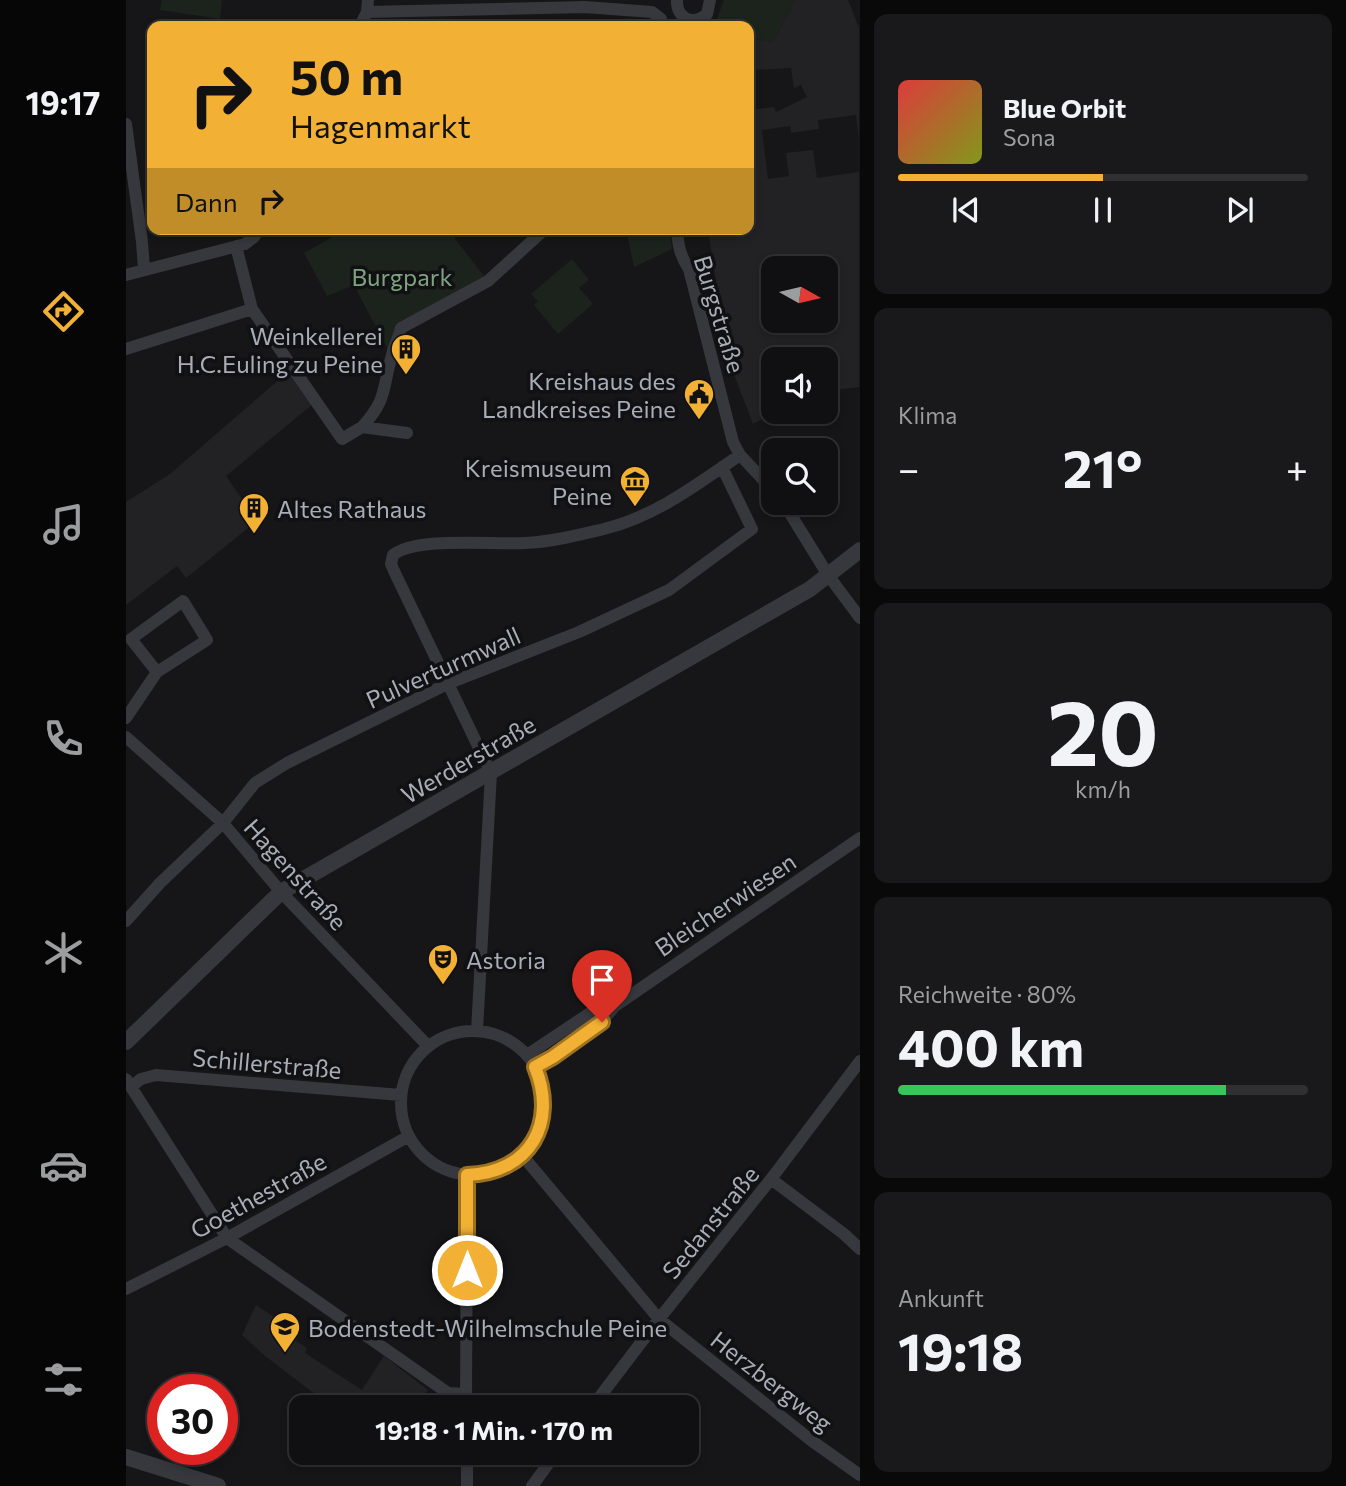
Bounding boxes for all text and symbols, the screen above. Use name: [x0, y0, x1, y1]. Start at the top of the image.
text: 50 m: [290, 45, 403, 105]
icon: right: [175, 49, 266, 140]
text: 19:17: [26, 82, 100, 122]
text: Blue Orbit: [1003, 92, 1126, 123]
text: Hagenmarkt: [290, 105, 471, 145]
text: Sona: [1003, 123, 1055, 151]
icon: right: [252, 182, 290, 220]
text: Dann: [175, 186, 238, 217]
icon: previous: [947, 191, 985, 229]
icon: pause: [1084, 191, 1122, 229]
icon: next: [1221, 191, 1259, 229]
street label: Burgstraße: [688, 252, 752, 376]
north arrow: [761, 256, 838, 332]
map controls: [761, 256, 838, 515]
park label: Burgpark: [352, 262, 452, 291]
icon: directions: [39, 287, 88, 336]
place label: Weinkellerei H.C.Euling zu Peine: [177, 321, 383, 378]
building icon: Weinkellerei H.C.Euling zu Peine: [389, 332, 423, 376]
button: sound: [761, 347, 838, 424]
place label: Kreishaus des Landkreises Peine: [482, 366, 676, 423]
public building icon: Kreishaus des Landkreises Peine: [682, 377, 716, 421]
text: Klima: [898, 401, 957, 429]
text: 21°: [1063, 435, 1142, 499]
button: search: [761, 438, 838, 515]
text: −: [898, 444, 920, 491]
text: +: [1286, 444, 1308, 491]
place label: Kreismuseum Peine: [465, 453, 612, 510]
museum icon: Kreismuseum Peine: [618, 464, 652, 508]
building icon: Altes Rathaus: [237, 491, 271, 535]
place label: Altes Rathaus: [277, 494, 427, 523]
icon: music: [39, 500, 88, 549]
street label: Pulverturmwall: [361, 620, 525, 714]
text: 20: [1047, 673, 1159, 785]
street label: Werderstraße: [396, 709, 540, 809]
icon: phone: [39, 714, 88, 763]
text: km/h: [1075, 775, 1131, 803]
street label: Hagenstraße: [239, 812, 353, 936]
street label: Bleicherwiesen: [649, 846, 801, 962]
icon: climate: [39, 928, 88, 977]
theatre icon: Astoria: [426, 942, 460, 986]
place label: Astoria: [466, 945, 546, 974]
pin: [572, 950, 632, 1022]
icon: arrive: [583, 961, 621, 999]
text: Reichweite · 80%: [898, 980, 1076, 1008]
text: 400 km: [898, 1014, 1084, 1078]
street label: Schillerstraße: [191, 1042, 343, 1084]
icon: car: [39, 1141, 88, 1190]
street label: Goethestraße: [185, 1146, 331, 1244]
street label: Sedanstraße: [656, 1160, 764, 1284]
position arrow: [430, 1233, 504, 1307]
text: Ankunft: [898, 1284, 984, 1312]
school or university icon: Bodenstedt-Wilhelmschule Peine: [268, 1310, 302, 1354]
place label: Bodenstedt-Wilhelmschule Peine: [308, 1313, 667, 1342]
text: 19:18: [898, 1318, 1023, 1382]
street label: Herzbergweg: [706, 1325, 838, 1437]
icon: filters: [39, 1355, 88, 1404]
speed limit sign: 30: [147, 1374, 238, 1465]
text: 19:18 · 1 Min. · 170 m: [375, 1414, 613, 1445]

